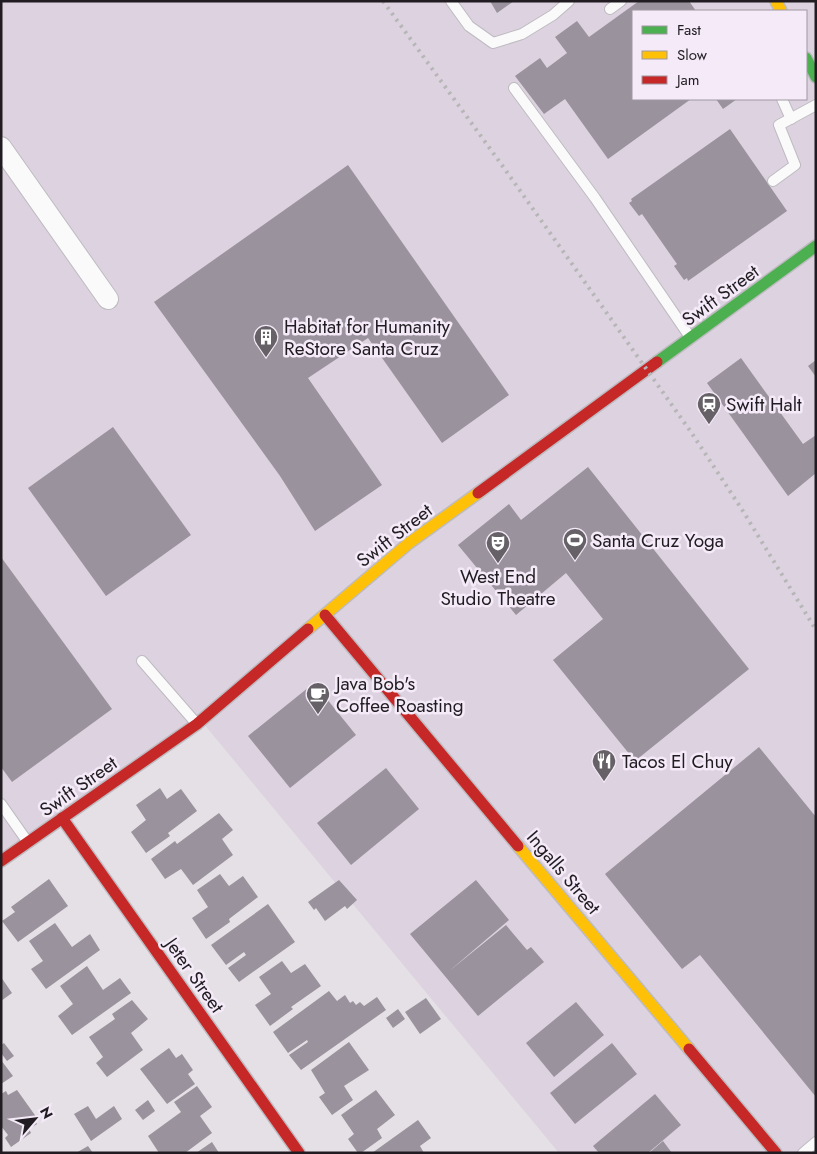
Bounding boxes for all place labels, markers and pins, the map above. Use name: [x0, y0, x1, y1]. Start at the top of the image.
place label: Habitat for Humanity ReStore Santa Cruz: [284, 313, 450, 362]
building icon: Habitat for Humanity ReStore Santa Cruz: [253, 324, 279, 358]
station icon: Swift Halt: [696, 391, 722, 425]
place label: Swift Halt: [726, 391, 802, 418]
sports icon: Santa Cruz Yoga: [562, 527, 588, 561]
place label: Santa Cruz Yoga: [592, 527, 724, 554]
theatre icon: West End Studio Theatre: [485, 530, 511, 564]
place label: West End Studio Theatre: [440, 563, 556, 612]
place label: Java Bob's Coffee Roasting: [333, 670, 464, 719]
cafe icon: Java Bob's Coffee Roasting: [305, 681, 331, 715]
restaurant icon: Tacos El Chuy: [591, 748, 617, 782]
place label: Tacos El Chuy: [622, 748, 733, 775]

